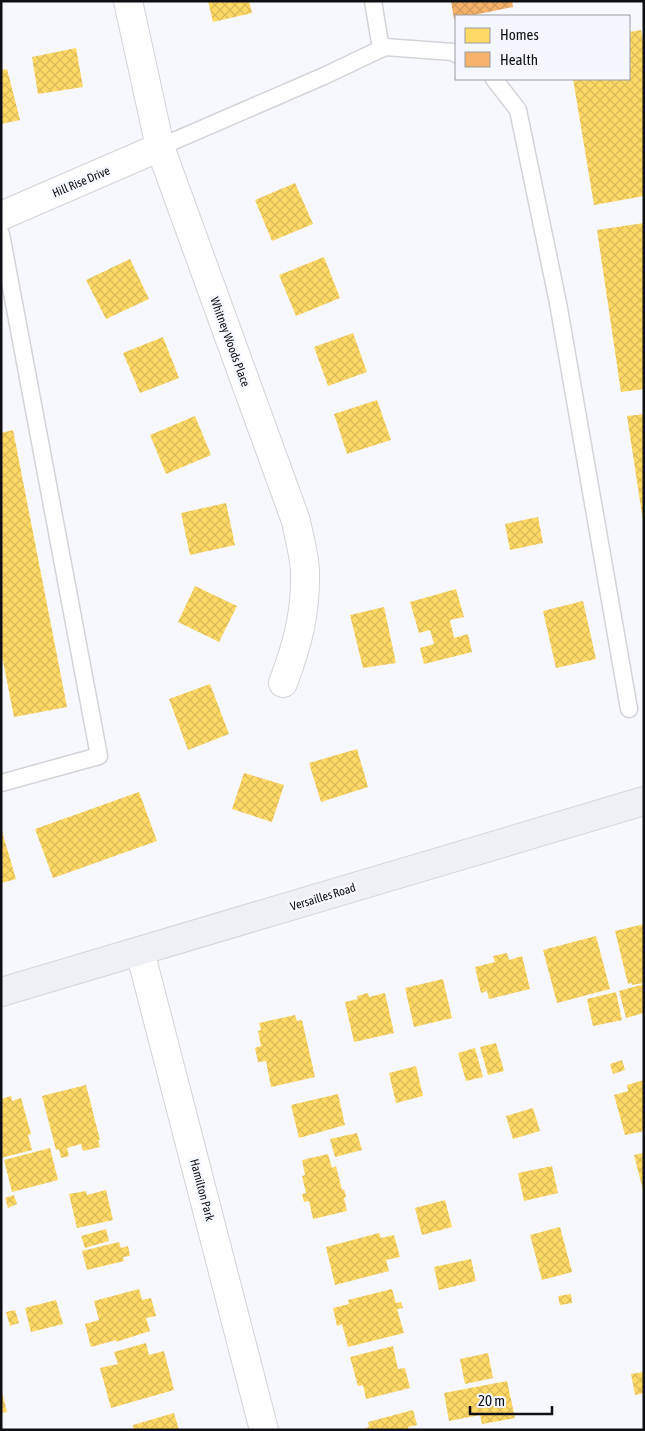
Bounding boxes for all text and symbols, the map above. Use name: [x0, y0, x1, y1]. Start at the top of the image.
legend: [455, 15, 630, 80]
text: Homes: [500, 26, 539, 43]
text: Health: [500, 51, 538, 68]
street label: Hill Rise Drive: [50, 164, 112, 200]
street label: Whitney Woods Place: [207, 295, 253, 389]
street label: Versailles Road: [289, 880, 357, 914]
street label: Hamilton Park: [187, 1157, 217, 1223]
scale bar: [470, 1384, 552, 1416]
text: 20 m: [478, 1392, 505, 1409]

